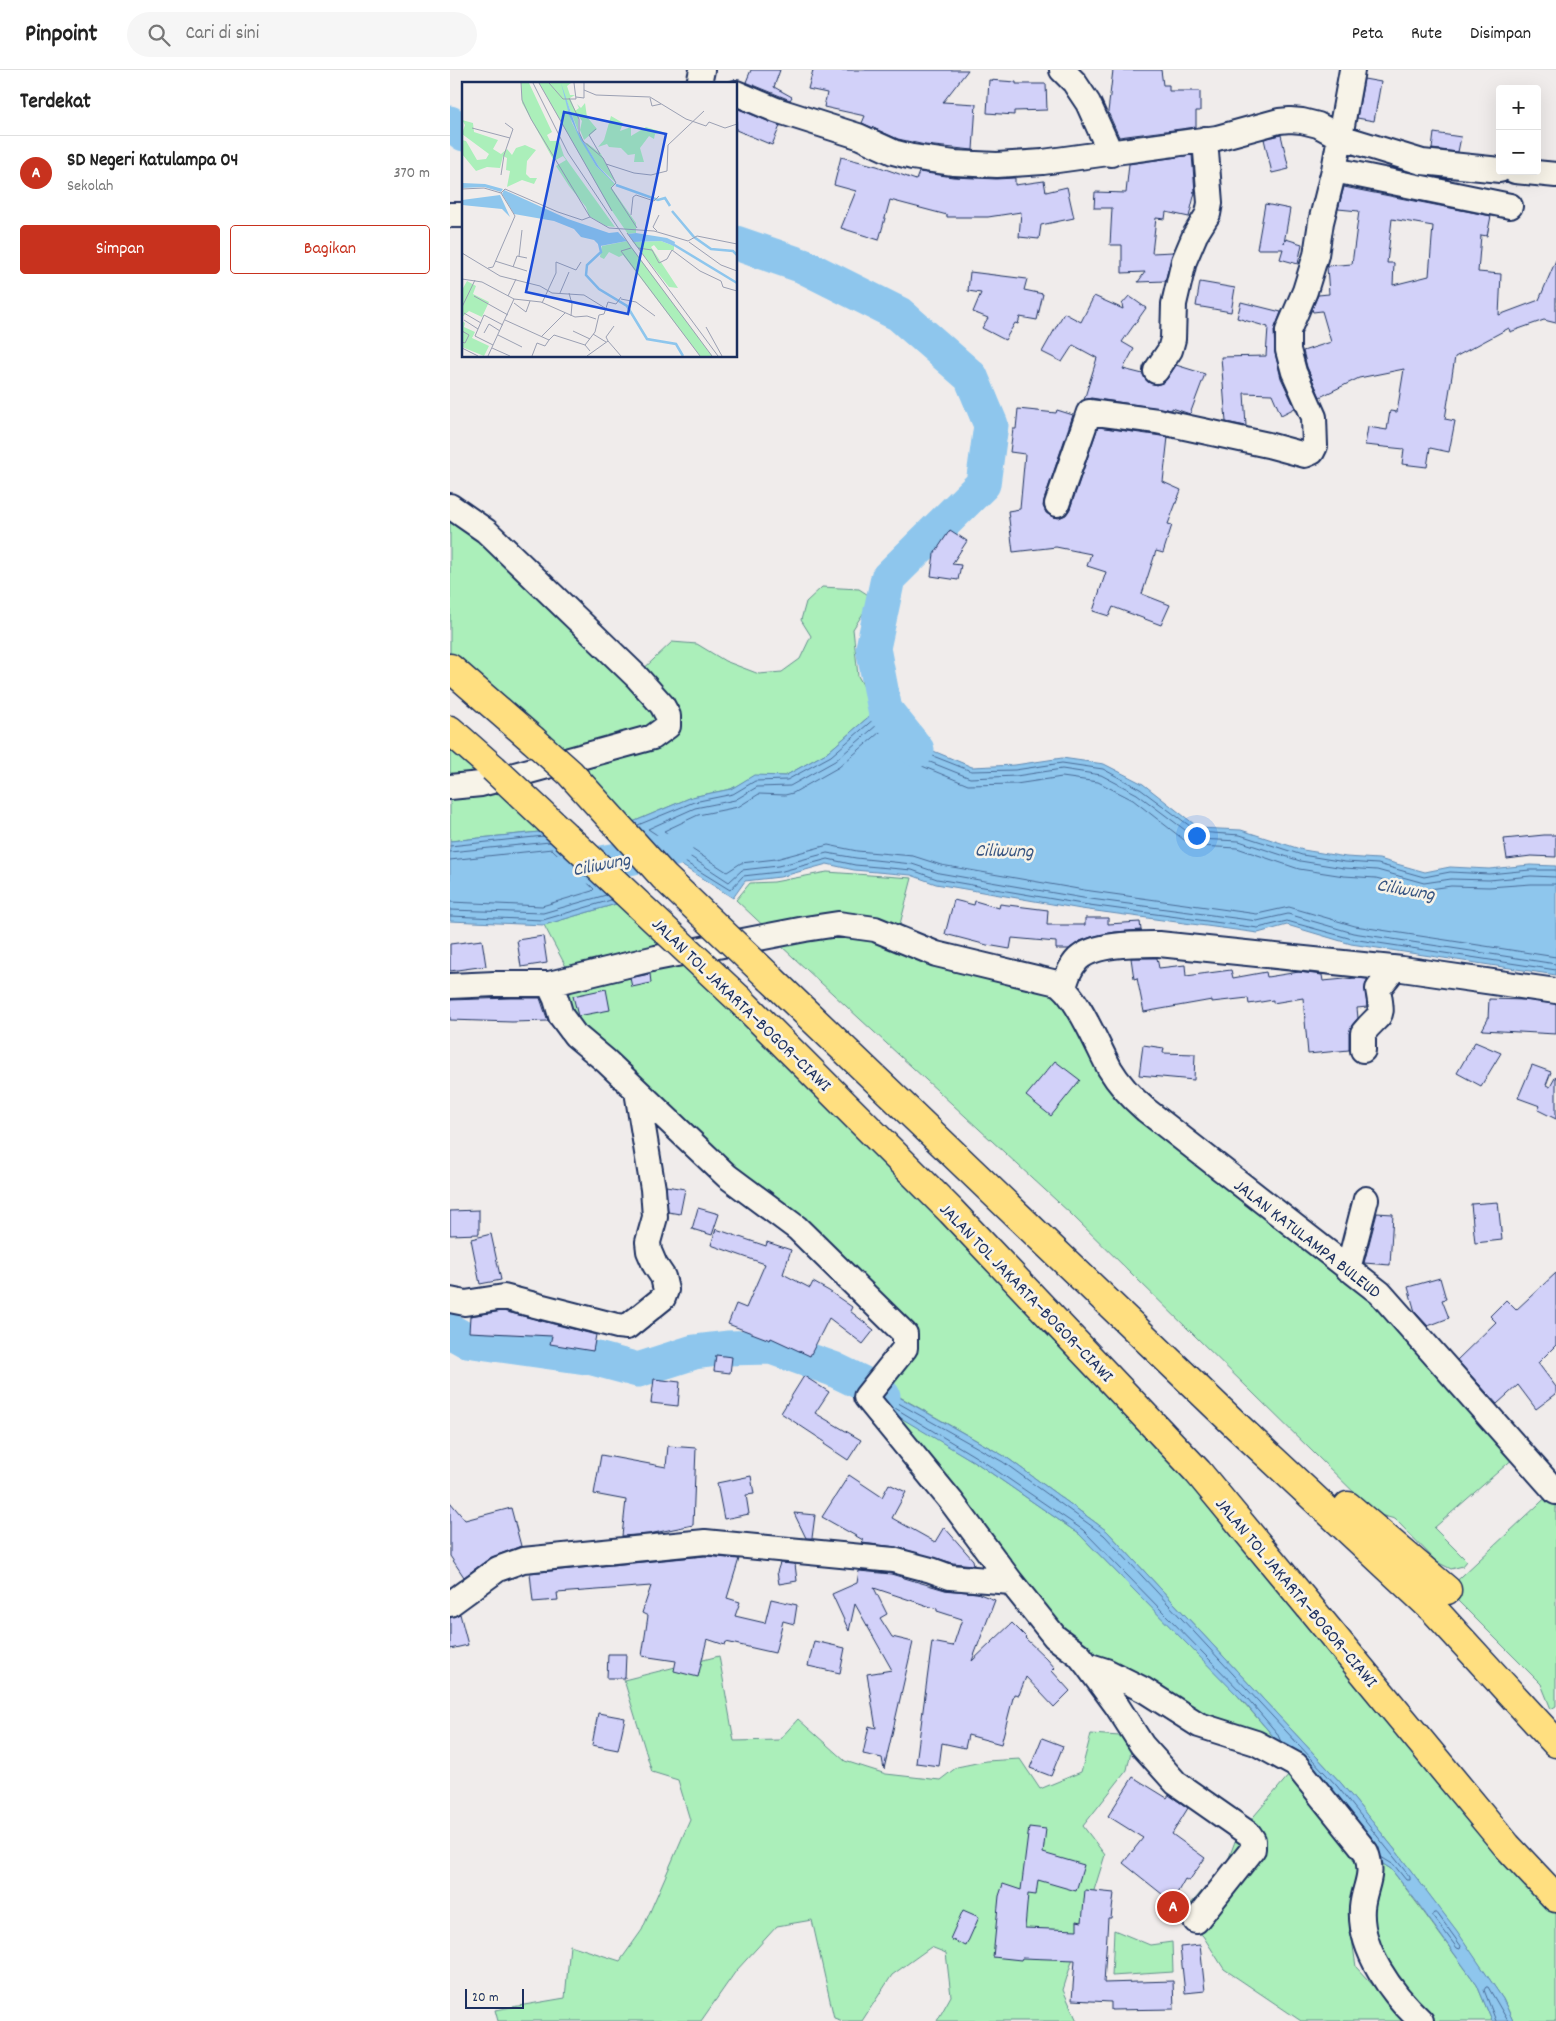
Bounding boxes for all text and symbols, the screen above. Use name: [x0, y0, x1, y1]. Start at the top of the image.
search box: [127, 12, 477, 57]
text: Pinpoint: [25, 18, 97, 52]
icon: search: [145, 21, 173, 49]
text: Cari di sini: [185, 21, 259, 48]
text: Peta: [1352, 22, 1383, 47]
text: Rute: [1411, 22, 1442, 47]
text: Disimpan: [1470, 22, 1531, 47]
inset map: [462, 82, 738, 358]
map controls: [1496, 85, 1541, 175]
button: +: [1496, 85, 1541, 130]
text: Terdekat: [20, 88, 91, 118]
button: −: [1496, 130, 1541, 175]
text: SD Negeri Katulampa 04: [67, 148, 238, 175]
text: A: [32, 162, 40, 185]
text: 370 m: [393, 162, 430, 185]
text: Sekolah: [67, 175, 113, 198]
button: Simpan: [20, 225, 220, 274]
button: Bagikan: [230, 225, 430, 274]
your location: [1184, 823, 1210, 849]
water label: Ciliwung: [975, 838, 1034, 867]
water label: Ciliwung: [570, 847, 634, 885]
water label: Ciliwung: [1374, 873, 1437, 910]
street label: JALAN TOL JAKARTA–BOGOR–CIAWI: [645, 913, 836, 1099]
street label: JALAN KATULAMPA BULEUD: [1227, 1174, 1386, 1306]
street label: JALAN TOL JAKARTA–BOGOR–CIAWI: [932, 1198, 1118, 1389]
street label: JALAN TOL JAKARTA–BOGOR–CIAWI: [1208, 1493, 1382, 1694]
pin: A: [1157, 1888, 1189, 1926]
scale bar: [465, 1986, 524, 2009]
text: 20 m: [472, 1988, 499, 2008]

